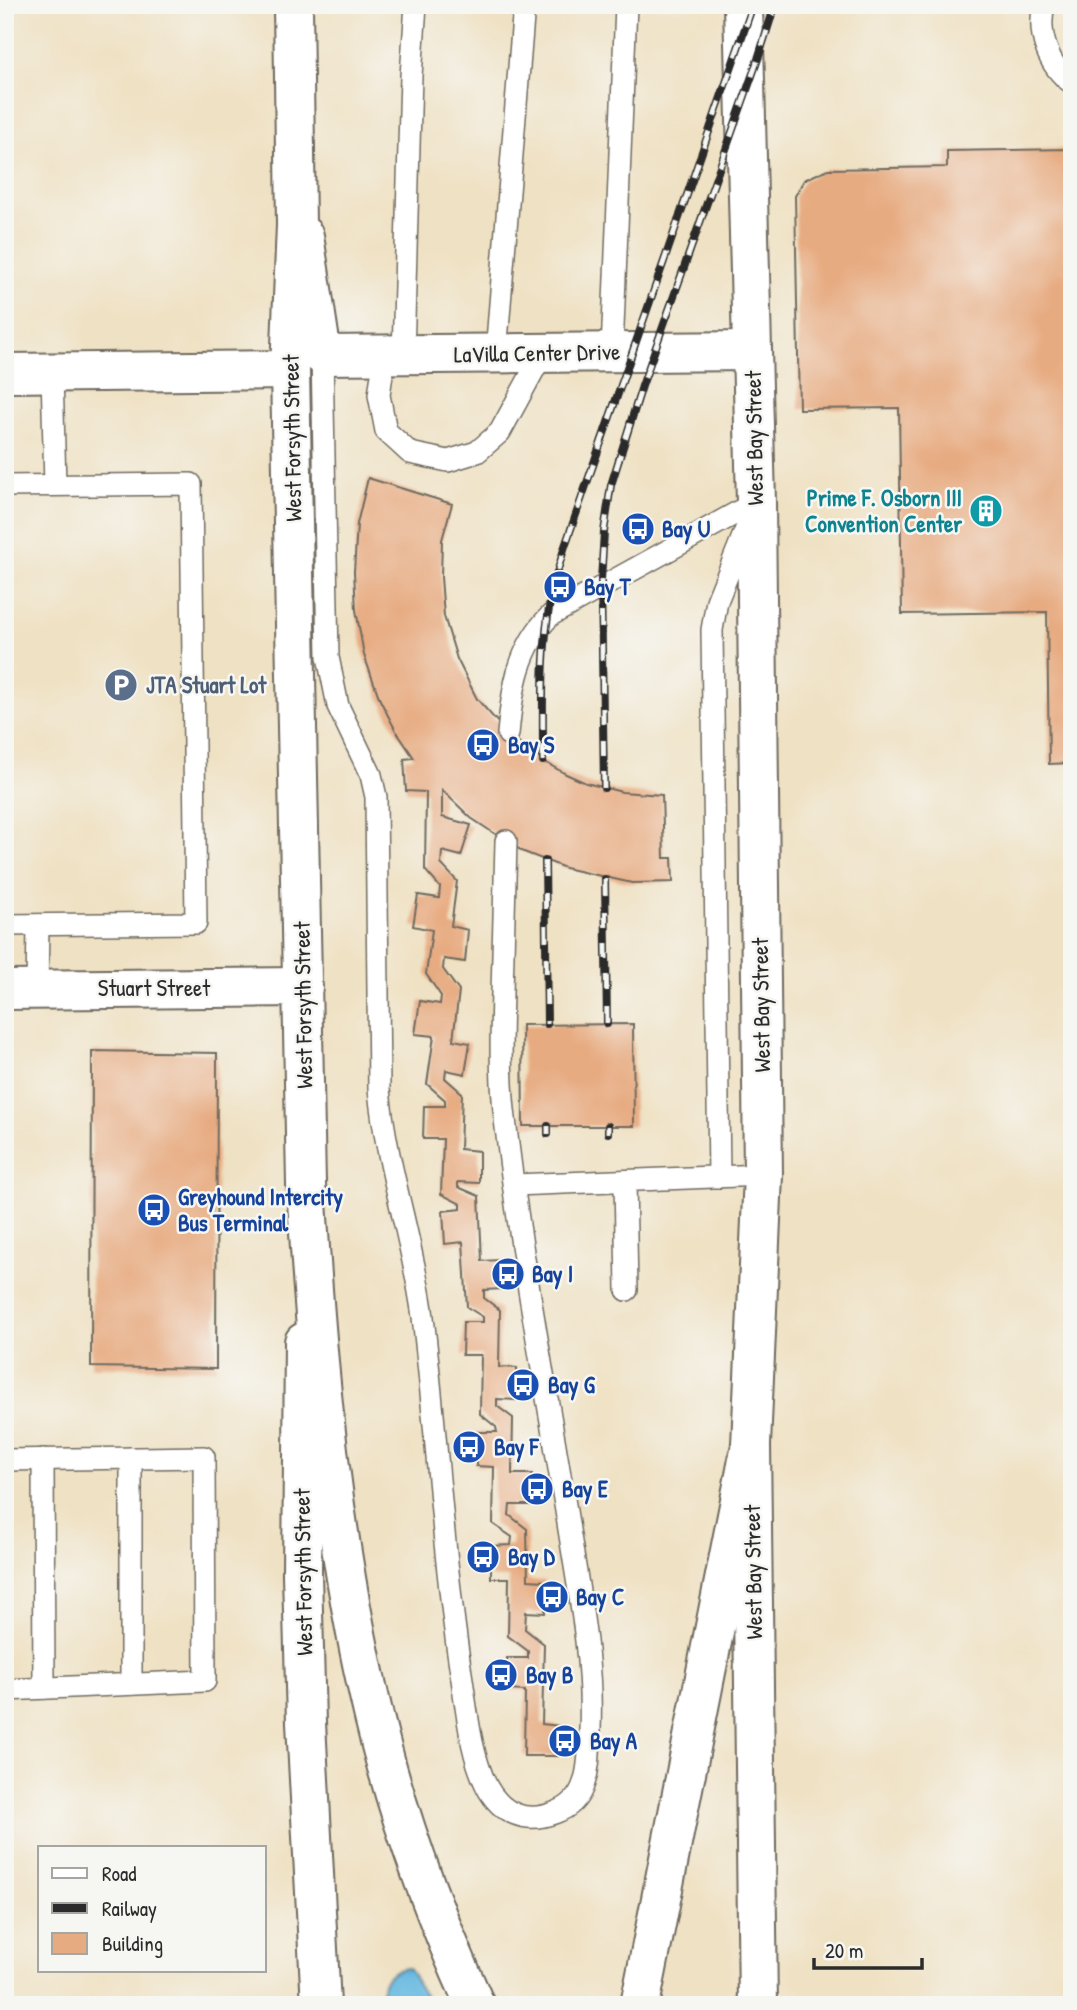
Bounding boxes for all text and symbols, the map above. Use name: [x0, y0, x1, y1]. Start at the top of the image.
street label: LaVilla Center Drive: [453, 336, 621, 369]
street label: West Forsyth Street: [275, 353, 308, 522]
street label: West Bay Street: [737, 369, 770, 506]
place label: Prime F. Osborn III Convention Center: [805, 482, 962, 539]
building icon: Prime F. Osborn III Convention Center: [967, 492, 1005, 530]
bus stop icon: Bay U: [619, 510, 657, 548]
place label: Bay U: [662, 513, 711, 545]
bus stop icon: Bay T: [541, 568, 579, 606]
place label: Bay T: [584, 571, 632, 603]
parking icon: JTA Stuart Lot: [102, 666, 140, 704]
place label: JTA Stuart Lot: [146, 669, 267, 700]
bus stop icon: Bay S: [464, 726, 502, 764]
place label: Bay S: [508, 729, 555, 761]
street label: West Forsyth Street: [286, 920, 319, 1089]
street label: West Bay Street: [744, 936, 777, 1073]
street label: Stuart Street: [98, 972, 211, 1003]
place label: Greyhound Intercity Bus Terminal: [178, 1181, 343, 1238]
bus stop icon: Greyhound Intercity Bus Terminal: [135, 1191, 173, 1229]
bus stop icon: Bay I: [489, 1255, 527, 1293]
place label: Bay I: [532, 1258, 573, 1290]
bus stop icon: Bay G: [504, 1366, 542, 1404]
place label: Bay G: [548, 1369, 596, 1401]
bus stop icon: Bay F: [450, 1428, 488, 1466]
place label: Bay F: [494, 1431, 540, 1463]
bus stop icon: Bay E: [518, 1470, 556, 1508]
place label: Bay E: [562, 1473, 609, 1505]
street label: West Forsyth Street: [286, 1487, 319, 1656]
street label: West Bay Street: [736, 1503, 769, 1640]
bus stop icon: Bay D: [464, 1538, 502, 1576]
place label: Bay D: [508, 1541, 556, 1573]
bus stop icon: Bay C: [533, 1578, 571, 1616]
place label: Bay C: [576, 1581, 624, 1613]
bus stop icon: Bay B: [482, 1656, 520, 1694]
place label: Bay B: [526, 1659, 574, 1691]
bus stop icon: Bay A: [546, 1722, 584, 1760]
place label: Bay A: [590, 1725, 638, 1757]
legend: [38, 1846, 266, 1972]
text: Road: [102, 1859, 136, 1888]
text: Railway: [102, 1894, 157, 1923]
scale bar: [814, 1926, 923, 1970]
text: Building: [102, 1929, 163, 1958]
text: 20 m: [825, 1936, 863, 1965]

